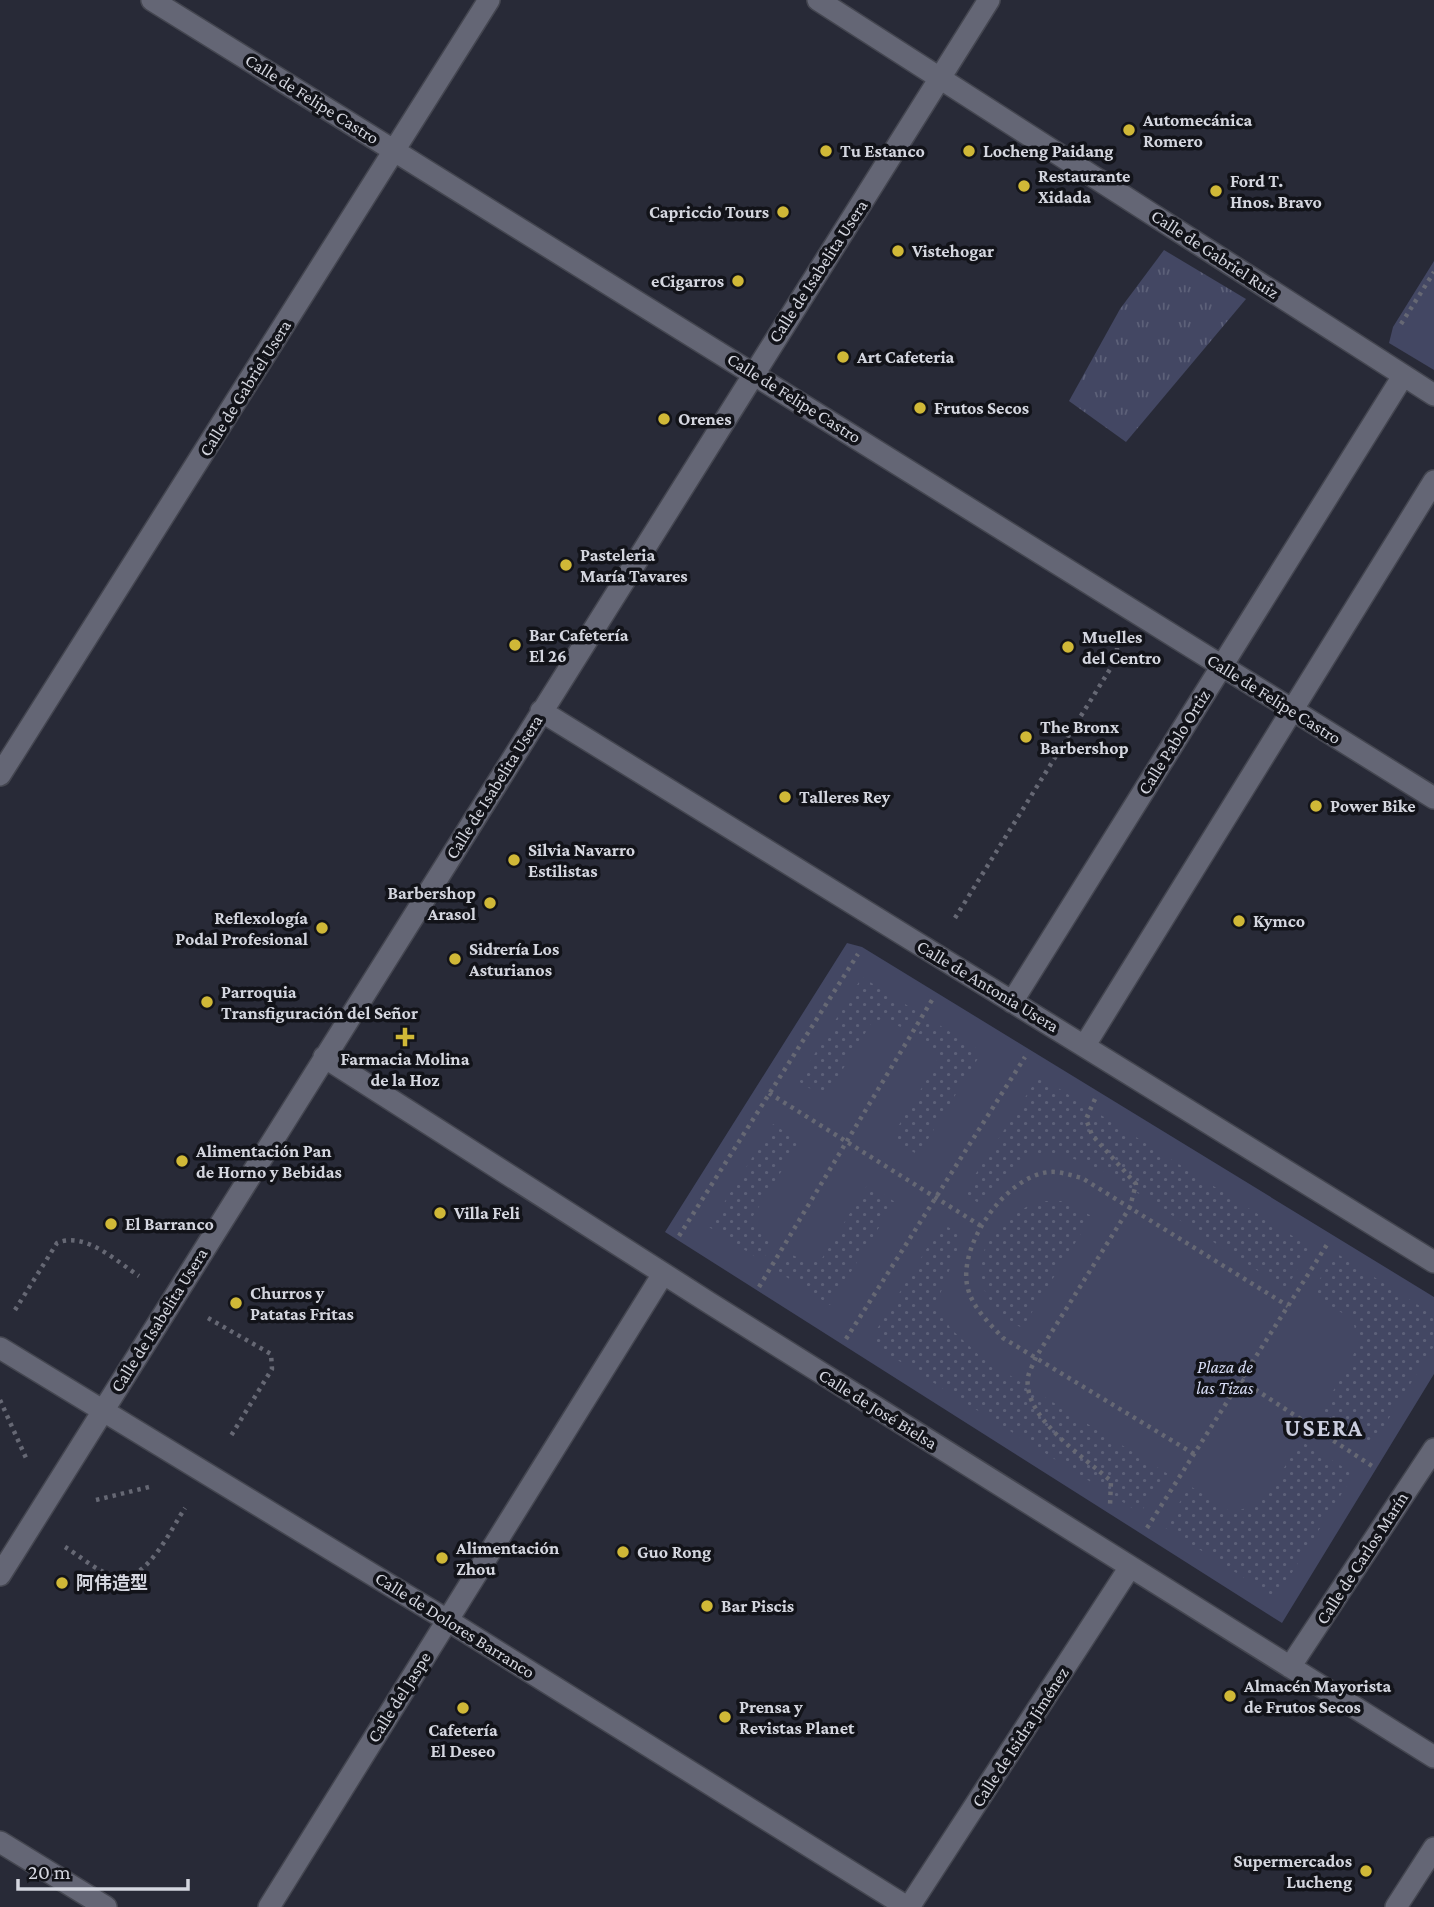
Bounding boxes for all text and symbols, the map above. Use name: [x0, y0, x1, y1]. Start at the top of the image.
street label: Calle de Felipe Castro: [242, 50, 383, 148]
place label: Automecánica Romero: [1142, 110, 1252, 151]
marker: Automecánica Romero: [1121, 122, 1137, 138]
place label: Tu Estanco: [840, 141, 925, 161]
place label: Locheng Paidang: [983, 141, 1113, 161]
marker: Tu Estanco: [818, 143, 834, 159]
marker: Locheng Paidang: [961, 143, 977, 159]
place label: Restaurante Xidada: [1038, 166, 1130, 207]
place label: Ford T. Hnos. Bravo: [1230, 171, 1322, 212]
marker: Restaurante Xidada: [1016, 178, 1032, 194]
marker: Ford T. Hnos. Bravo: [1208, 183, 1224, 199]
street label: Calle de Isabelita Usera: [764, 196, 872, 346]
place label: Capriccio Tours: [649, 202, 769, 222]
marker: Capriccio Tours: [775, 204, 791, 220]
street label: Calle de Gabriel Ruiz: [1147, 205, 1283, 303]
place label: Vistehogar: [911, 241, 994, 261]
marker: Vistehogar: [890, 243, 906, 259]
place label: eCigarros: [651, 271, 724, 291]
marker: eCigarros: [730, 273, 746, 289]
street label: Calle de Gabriel Usera: [195, 316, 295, 460]
place label: Art Cafeteria: [856, 347, 955, 367]
street label: Calle de Felipe Castro: [724, 349, 865, 447]
marker: Art Cafeteria: [835, 349, 851, 365]
place label: Frutos Secos: [934, 398, 1029, 418]
marker: Frutos Secos: [912, 400, 928, 416]
place label: Orenes: [678, 409, 732, 429]
marker: Orenes: [656, 411, 672, 427]
place label: Pasteleria María Tavares: [580, 545, 688, 586]
marker: Pasteleria María Tavares: [558, 557, 574, 573]
place label: Bar Cafetería El 26: [529, 625, 629, 666]
place label: Muelles del Centro: [1082, 627, 1161, 668]
marker: Bar Cafetería El 26: [507, 637, 523, 653]
marker: Muelles del Centro: [1060, 639, 1076, 655]
street label: Calle de Felipe Castro: [1204, 650, 1345, 748]
street label: Calle Pablo Ortiz: [1134, 686, 1214, 798]
street label: Calle de Isabelita Usera: [442, 711, 546, 863]
place label: The Bronx Barbershop: [1040, 717, 1129, 758]
marker: The Bronx Barbershop: [1018, 729, 1034, 745]
place label: Talleres Rey: [799, 787, 891, 807]
marker: Talleres Rey: [777, 789, 793, 805]
place label: Power Bike: [1330, 796, 1416, 816]
marker: Power Bike: [1308, 798, 1324, 814]
place label: Silvia Navarro Estilistas: [528, 840, 635, 881]
marker: Silvia Navarro Estilistas: [506, 852, 522, 868]
place label: Barbershop Arasol: [387, 883, 476, 924]
marker: Barbershop Arasol: [482, 895, 498, 911]
place label: Reflexología Podal Profesional: [175, 908, 308, 949]
place label: Kymco: [1253, 911, 1305, 931]
marker: Kymco: [1231, 913, 1247, 929]
marker: Reflexología Podal Profesional: [314, 920, 330, 936]
street label: Calle de Antonia Usera: [914, 936, 1062, 1036]
place label: Sidrería Los Asturianos: [468, 939, 559, 980]
marker: Sidrería Los Asturianos: [447, 951, 463, 967]
place label: Parroquia Transfiguración del Señor: [221, 982, 418, 1023]
marker: Parroquia Transfiguración del Señor: [199, 994, 215, 1010]
marker: Farmacia Molina de la Hoz: [397, 1029, 413, 1045]
place label: Farmacia Molina de la Hoz: [341, 1049, 470, 1090]
place label: Alimentación Pan de Horno y Bebidas: [195, 1141, 342, 1182]
marker: Alimentación Pan de Horno y Bebidas: [174, 1153, 190, 1169]
place label: Villa Feli: [453, 1203, 521, 1223]
marker: Villa Feli: [432, 1205, 448, 1221]
place label: El Barranco: [125, 1214, 214, 1234]
marker: El Barranco: [103, 1216, 119, 1232]
street label: Calle de Isabelita Usera: [107, 1244, 211, 1396]
place label: Churros y Patatas Fritas: [250, 1283, 354, 1324]
marker: Churros y Patatas Fritas: [228, 1295, 244, 1311]
park label: Plaza de las Tizas: [1196, 1357, 1254, 1398]
street label: Calle de José Bielsa: [815, 1365, 941, 1453]
district label: USERA: [1284, 1414, 1364, 1441]
street label: Calle de Carlos Marín: [1312, 1488, 1412, 1628]
place label: Alimentación Zhou: [455, 1538, 560, 1579]
place label: Guo Rong: [637, 1542, 711, 1562]
marker: Guo Rong: [615, 1544, 631, 1560]
marker: Alimentación Zhou: [434, 1550, 450, 1566]
street label: Calle de Dolores Barranco: [372, 1568, 538, 1682]
place label: 阿伟造型: [76, 1573, 148, 1593]
marker: 阿伟造型: [54, 1575, 70, 1591]
place label: Bar Piscis: [721, 1596, 794, 1616]
marker: Bar Piscis: [699, 1598, 715, 1614]
street label: Calle del Jaspe: [363, 1648, 435, 1746]
street label: Calle de Isidra Jiménez: [967, 1663, 1073, 1811]
place label: Almacén Mayorista de Frutos Secos: [1243, 1676, 1391, 1717]
marker: Almacén Mayorista de Frutos Secos: [1222, 1688, 1238, 1704]
place label: Prensa y Revistas Planet: [739, 1697, 855, 1738]
marker: Cafetería El Deseo: [455, 1700, 471, 1716]
marker: Prensa y Revistas Planet: [717, 1709, 733, 1725]
place label: Cafetería El Deseo: [428, 1720, 498, 1761]
scale bar: [18, 1848, 187, 1892]
place label: Supermercados Lucheng: [1234, 1851, 1352, 1892]
text: 20 m: [28, 1860, 71, 1884]
marker: Supermercados Lucheng: [1358, 1863, 1374, 1879]

